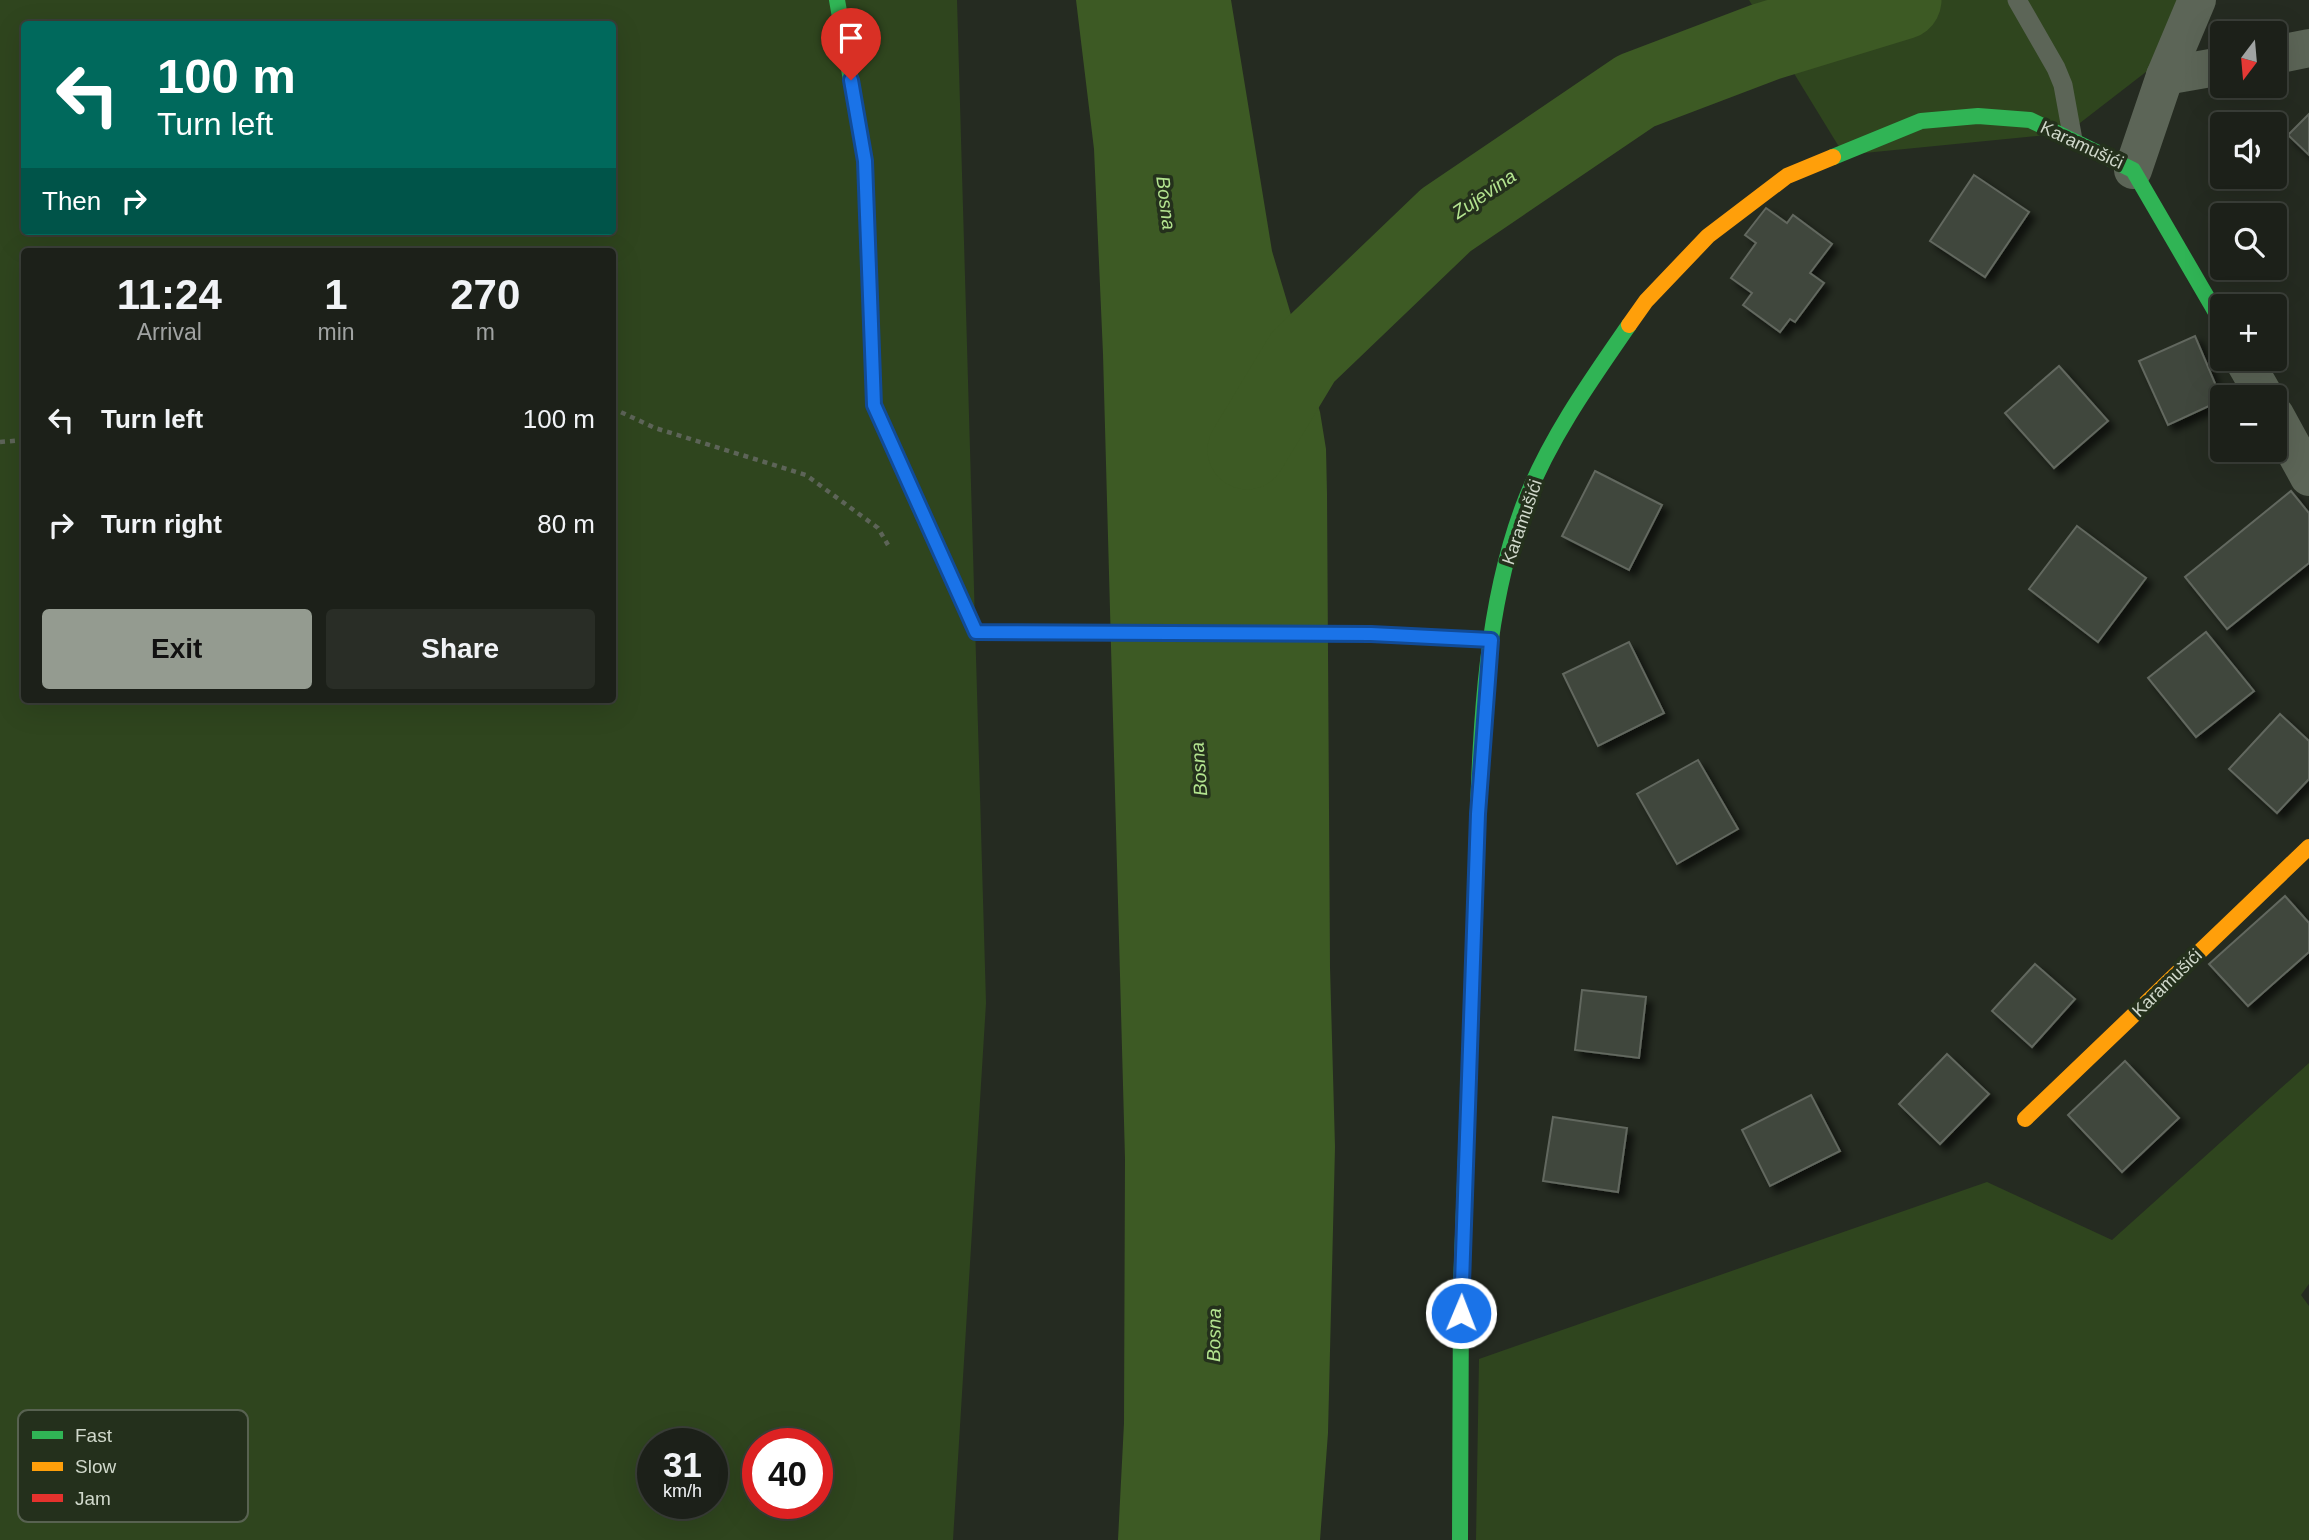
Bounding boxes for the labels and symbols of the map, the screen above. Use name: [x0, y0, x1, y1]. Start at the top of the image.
pin: [821, 8, 881, 80]
north arrow: [2210, 21, 2287, 98]
street label: Karamušići: [2037, 117, 2127, 173]
water label: Zujevina: [1448, 165, 1520, 223]
water label: Bosna: [1152, 175, 1180, 231]
street label: Karamušići: [1498, 477, 1546, 567]
water label: Bosna: [1187, 741, 1211, 797]
street label: Karamušići: [2128, 945, 2206, 1021]
position arrow: [1424, 1276, 1498, 1350]
water label: Bosna: [1203, 1308, 1225, 1362]
legend: [18, 1410, 248, 1522]
text: Fast: [75, 1425, 113, 1446]
speed limit sign: 40: [742, 1428, 833, 1519]
text: Slow: [75, 1456, 116, 1477]
text: Jam: [75, 1488, 111, 1509]

